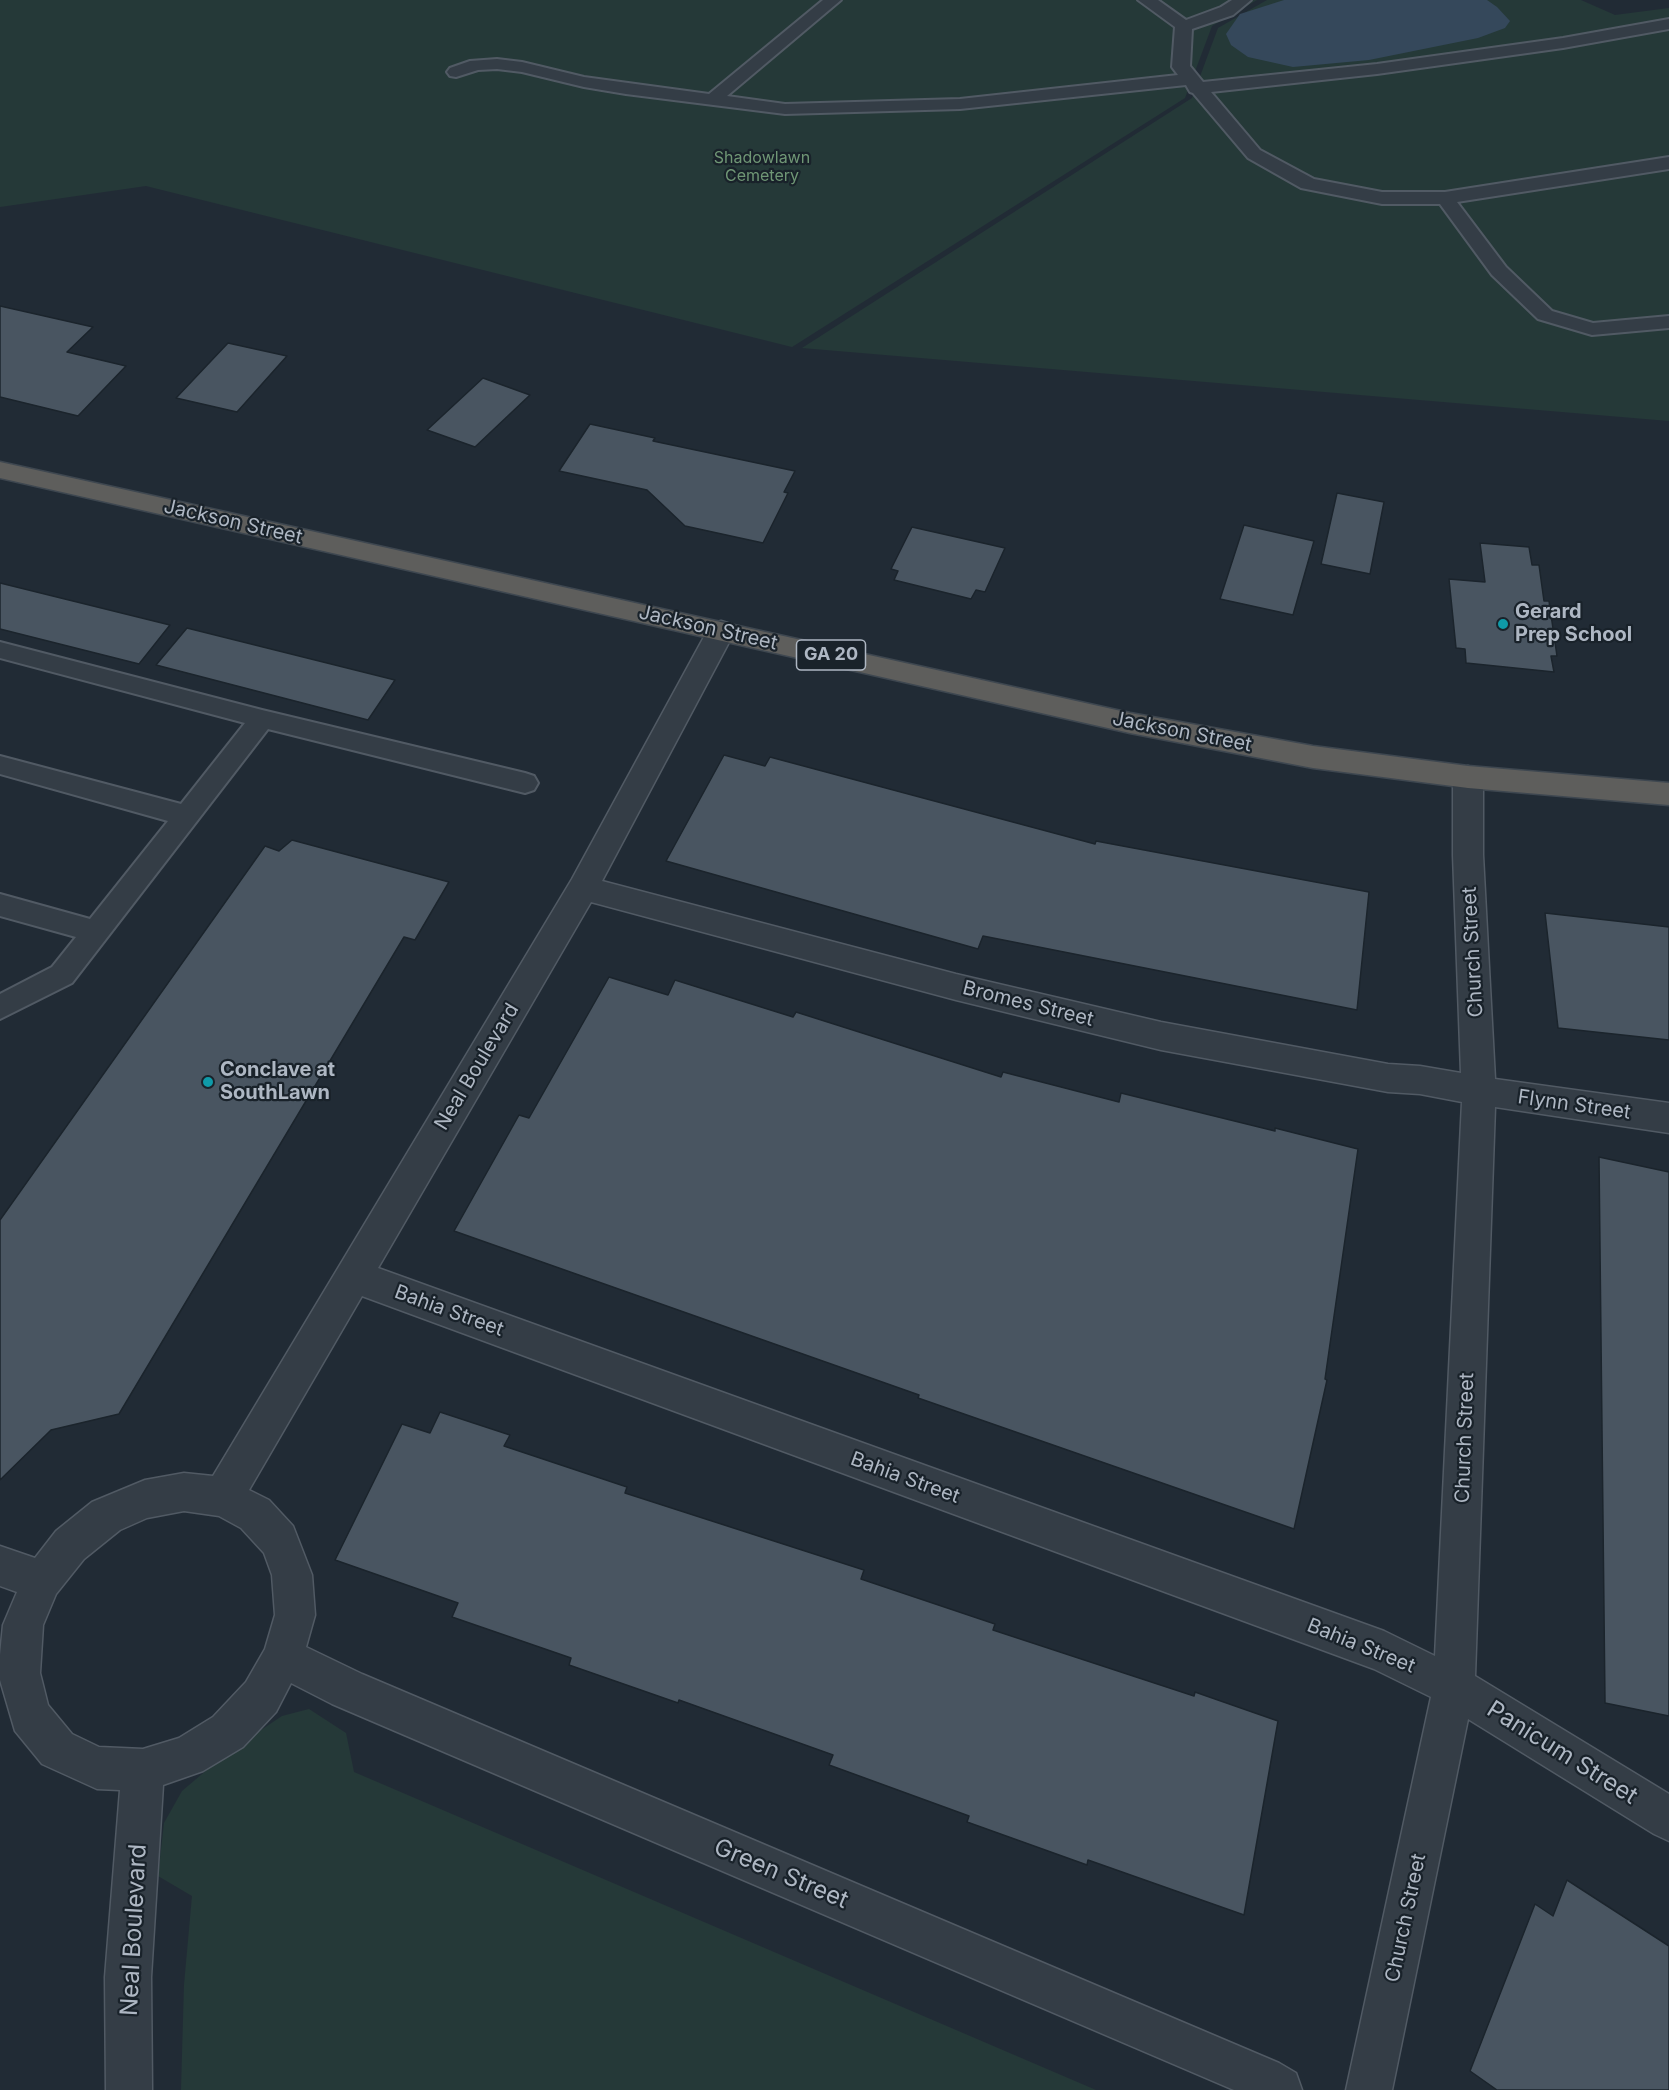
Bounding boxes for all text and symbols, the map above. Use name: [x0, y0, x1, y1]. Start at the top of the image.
park label: Shadowlawn Cemetery: [714, 148, 810, 186]
street label: Jackson Street: [161, 494, 305, 550]
street label: Jackson Street: [636, 600, 780, 656]
place label: Gerard Prep School: [1515, 600, 1632, 647]
marker: Gerard Prep School: [1496, 617, 1510, 631]
road number: GA 20: [796, 640, 866, 670]
street label: Jackson Street: [1110, 707, 1254, 757]
street label: Church Street: [1458, 886, 1488, 1018]
street label: Bromes Street: [960, 976, 1096, 1032]
street label: Neal Boulevard: [430, 999, 524, 1135]
place label: Conclave at SouthLawn: [220, 1058, 335, 1105]
marker: Conclave at SouthLawn: [201, 1075, 215, 1089]
street label: Flynn Street: [1516, 1085, 1632, 1125]
street label: Bahia Street: [391, 1280, 507, 1342]
street label: Church Street: [1451, 1372, 1479, 1504]
street label: Bahia Street: [847, 1447, 963, 1509]
street label: Bahia Street: [1304, 1613, 1418, 1679]
street label: Panicum Street: [1481, 1695, 1643, 1811]
street label: Green Street: [709, 1833, 853, 1915]
street label: Neal Boulevard: [115, 1843, 153, 2017]
street label: Church Street: [1381, 1852, 1431, 1984]

